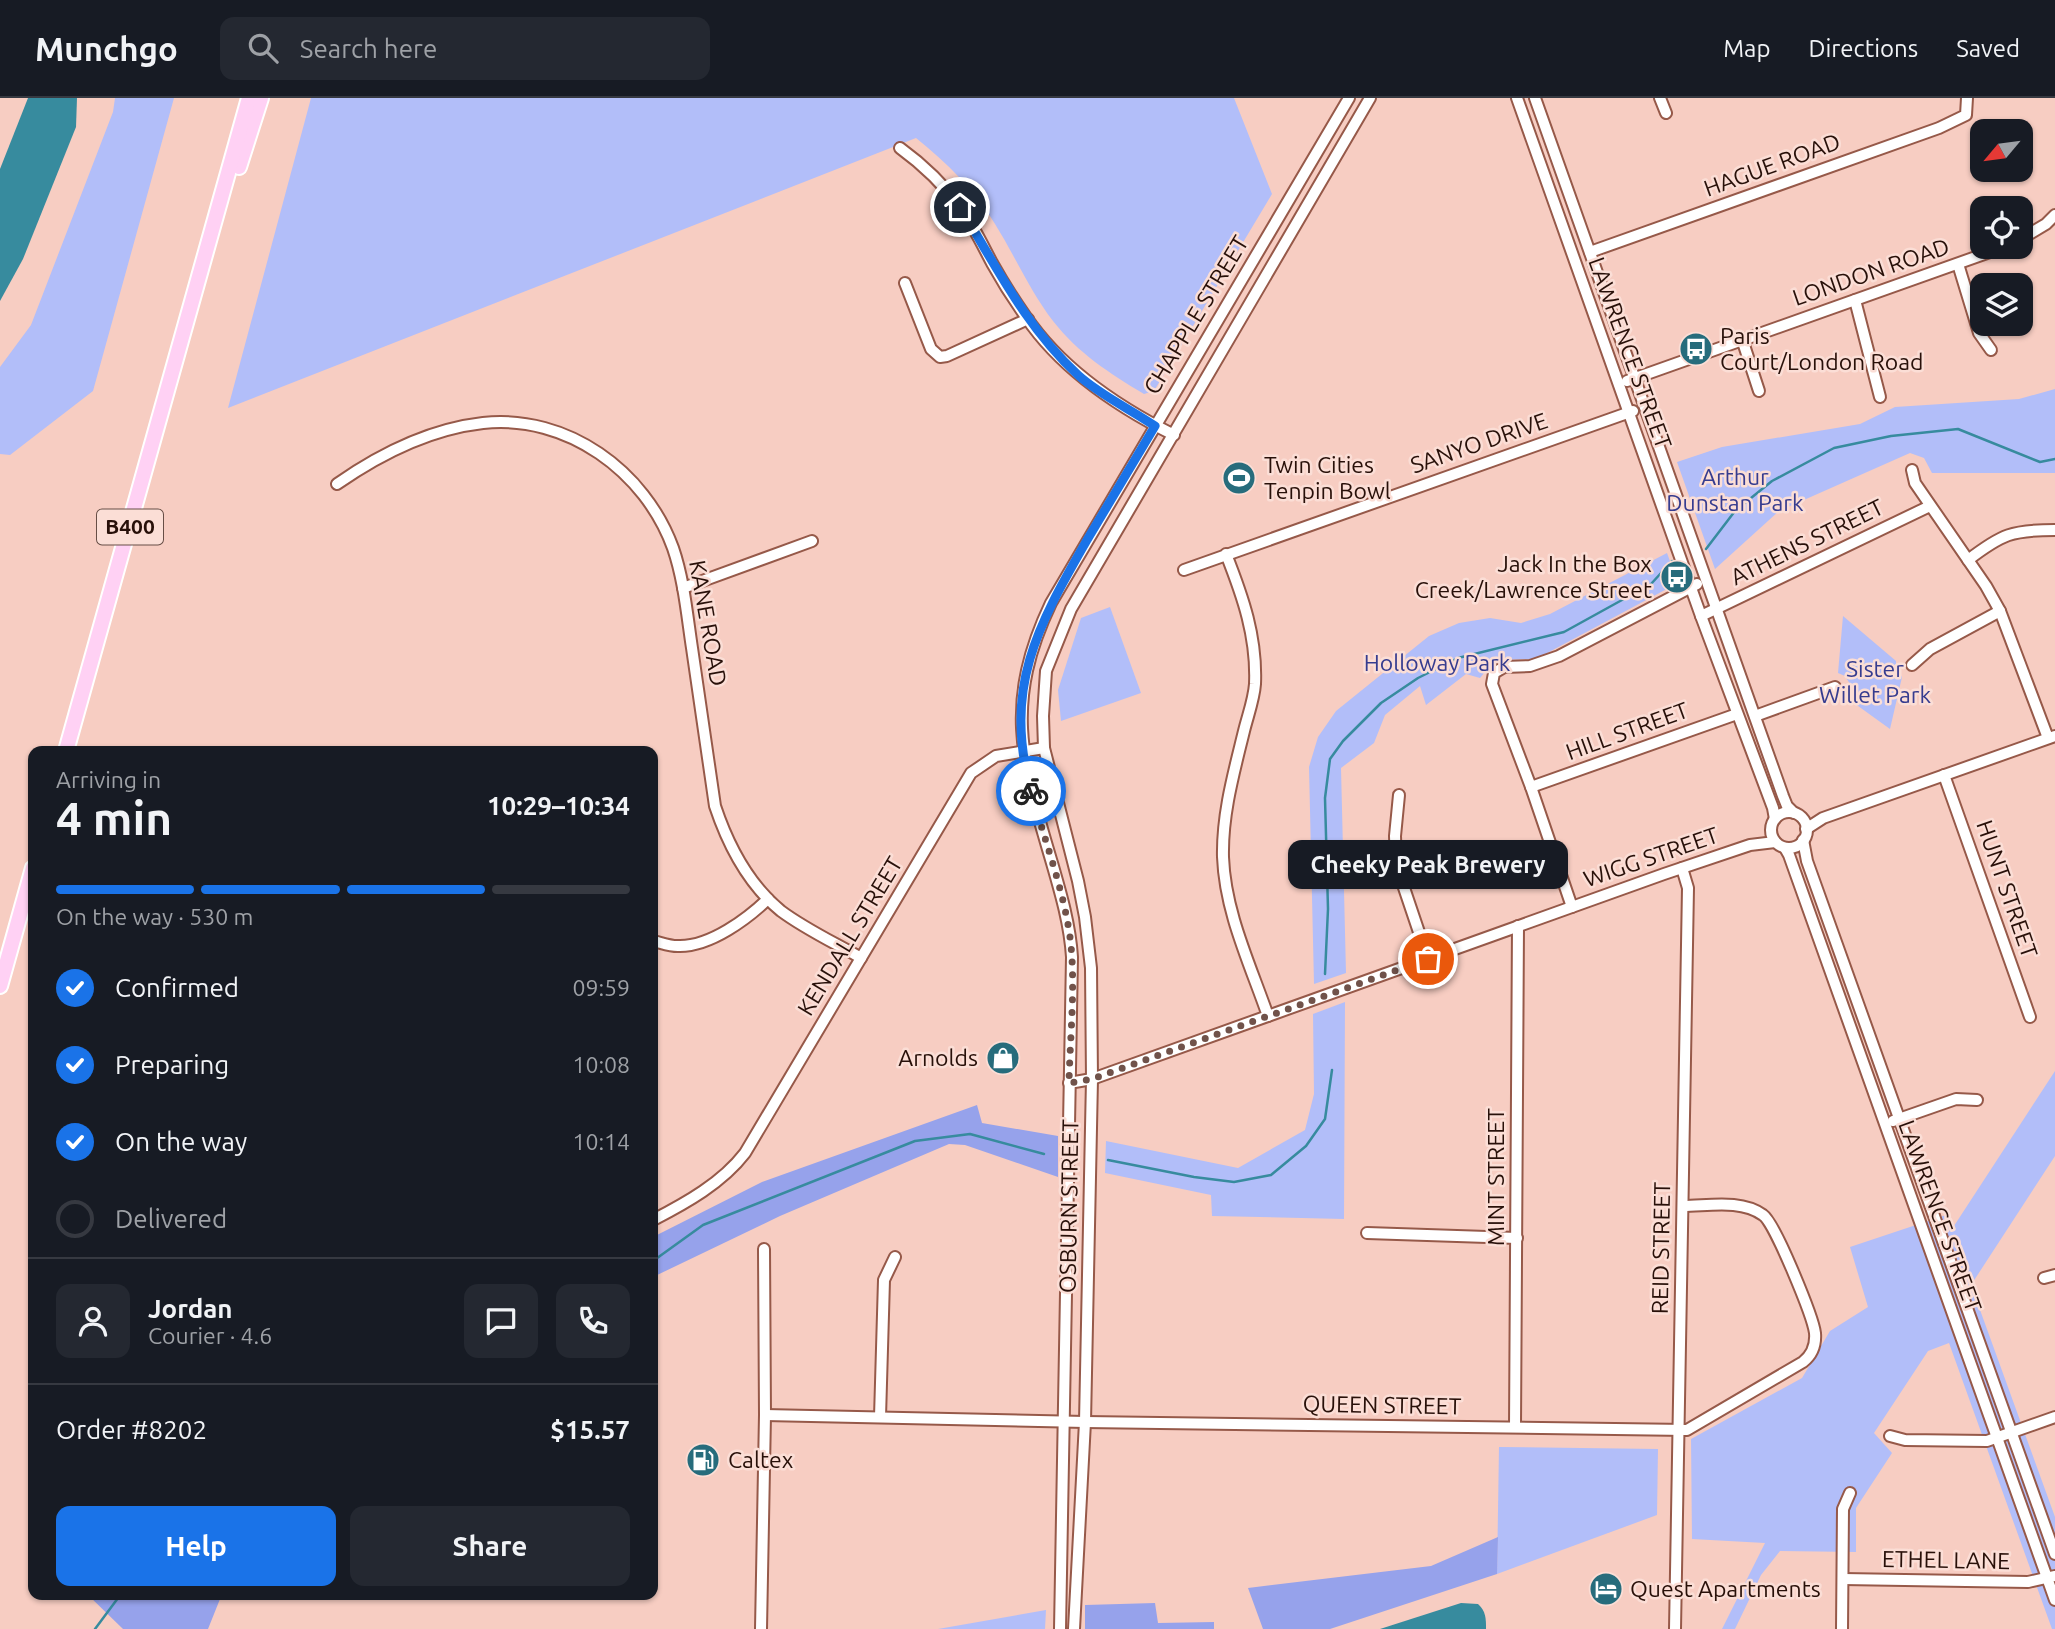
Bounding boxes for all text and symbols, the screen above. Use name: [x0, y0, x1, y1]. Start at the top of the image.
search box: [220, 17, 710, 80]
icon: search: [244, 29, 282, 67]
text: Munchgo: [35, 30, 178, 67]
text: Search here: [300, 34, 437, 63]
text: Map: [1723, 35, 1770, 62]
text: Directions: [1808, 35, 1918, 62]
text: Saved: [1956, 35, 2020, 62]
north arrow: [1970, 119, 2034, 182]
map controls: [1970, 119, 2033, 336]
street label: HAGUE ROAD: [1700, 128, 1843, 201]
pin: [930, 177, 990, 237]
icon: home: [941, 188, 979, 226]
button: locate: [1970, 196, 2033, 259]
street label: CHAPPLE STREET: [1138, 231, 1253, 398]
street label: LONDON ROAD: [1789, 233, 1953, 310]
street label: LAWRENCE STREET: [1584, 254, 1677, 452]
button: layers: [1970, 273, 2033, 336]
place label: Paris Court/London Road: [1720, 323, 1924, 374]
bus stop icon: Paris Court/London Road: [1677, 330, 1715, 368]
street label: SANYO DRIVE: [1407, 407, 1551, 478]
place label: Twin Cities Tenpin Bowl: [1264, 452, 1391, 503]
sports icon: Twin Cities Tenpin Bowl: [1220, 459, 1258, 497]
park label: Arthur Dunstan Park: [1666, 464, 1804, 515]
street label: ATHENS STREET: [1726, 494, 1887, 589]
road number: B400: [97, 510, 163, 544]
place label: Jack In the Box Creek/Lawrence Street: [1415, 551, 1652, 602]
street label: KANE ROAD: [685, 558, 732, 688]
bus stop icon: Jack In the Box Creek/Lawrence Street: [1658, 558, 1696, 596]
park label: Holloway Park: [1364, 650, 1511, 675]
park label: Sister Willet Park: [1819, 656, 1931, 707]
street label: HILL STREET: [1562, 697, 1692, 764]
courier: [996, 756, 1066, 826]
text: Arriving in: [56, 767, 161, 792]
icon: bike: [1012, 772, 1050, 810]
text: 10:29–10:34: [487, 791, 630, 820]
text: 4 min: [56, 792, 172, 844]
street label: HUNT STREET: [1972, 817, 2043, 961]
street label: WIGG STREET: [1580, 822, 1722, 891]
callout: Cheeky Peak Brewery: [1288, 840, 1568, 889]
street label: KENDALL STREET: [792, 852, 907, 1020]
text: Cheeky Peak Brewery: [1311, 852, 1545, 877]
text: On the way · 530 m: [56, 904, 253, 929]
pin: [1398, 929, 1458, 989]
icon: bag: [1409, 940, 1447, 978]
icon: check: [56, 969, 94, 1007]
text: Confirmed: [115, 973, 239, 1002]
text: 09:59: [572, 975, 630, 1000]
shop icon: Arnolds: [984, 1039, 1022, 1077]
place label: Arnolds: [898, 1045, 978, 1070]
icon: check: [56, 1046, 94, 1084]
text: Preparing: [115, 1050, 229, 1079]
text: 10:08: [572, 1052, 630, 1077]
street label: MINT STREET: [1483, 1108, 1508, 1246]
street label: LAWRENCE STREET: [1894, 1117, 1987, 1315]
street label: OSBURN STREET: [1054, 1119, 1083, 1293]
icon: check: [56, 1123, 94, 1161]
text: On the way: [115, 1127, 247, 1156]
text: 10:14: [572, 1129, 630, 1154]
street label: REID STREET: [1647, 1181, 1674, 1314]
text: Delivered: [115, 1204, 227, 1233]
button: person: [56, 1284, 130, 1358]
button: chat: [464, 1284, 538, 1358]
button: phone: [556, 1284, 630, 1358]
text: Jordan: [148, 1294, 233, 1323]
text: Courier · 4.6: [148, 1323, 272, 1348]
street label: QUEEN STREET: [1302, 1391, 1462, 1418]
text: Order #8202: [56, 1415, 207, 1444]
text: $15.57: [550, 1415, 630, 1444]
fuel station icon: Caltex: [684, 1441, 722, 1479]
place label: Caltex: [728, 1447, 794, 1472]
button: Help: [56, 1506, 336, 1586]
button: Share: [350, 1506, 630, 1586]
street label: ETHEL LANE: [1882, 1546, 2010, 1573]
hotel icon: Quest Apartments: [1587, 1570, 1625, 1608]
place label: Quest Apartments: [1630, 1576, 1821, 1601]

